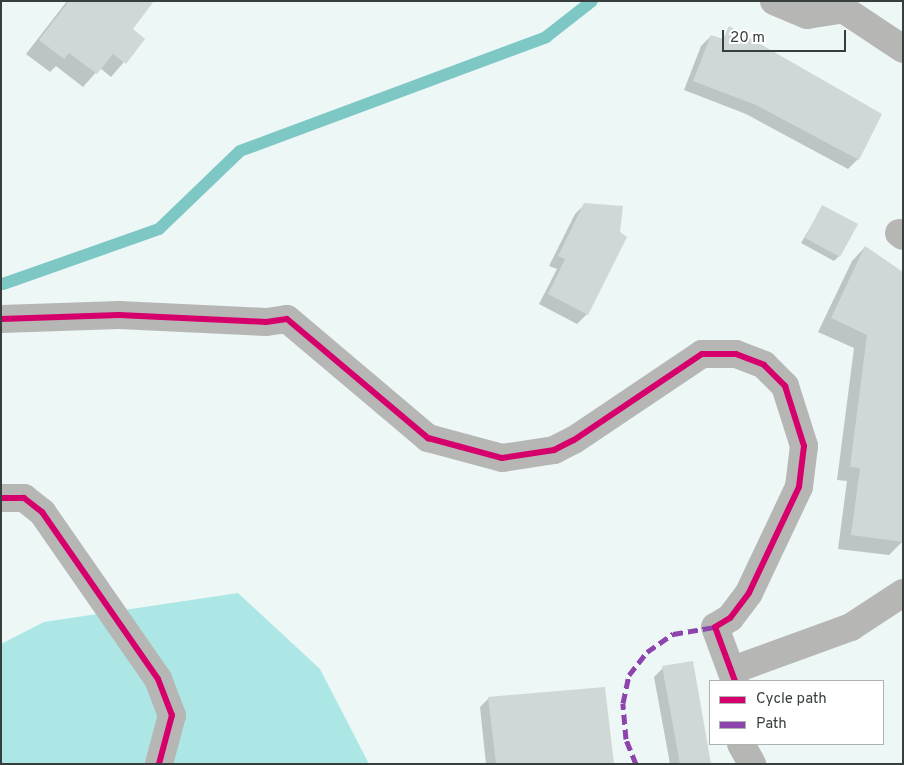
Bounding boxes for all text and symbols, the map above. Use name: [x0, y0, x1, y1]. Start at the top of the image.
scale bar: [724, 20, 848, 52]
text: 20 m: [730, 29, 765, 48]
legend: [709, 680, 884, 745]
text: Cycle path: [756, 690, 827, 709]
text: Path: [756, 715, 787, 734]

